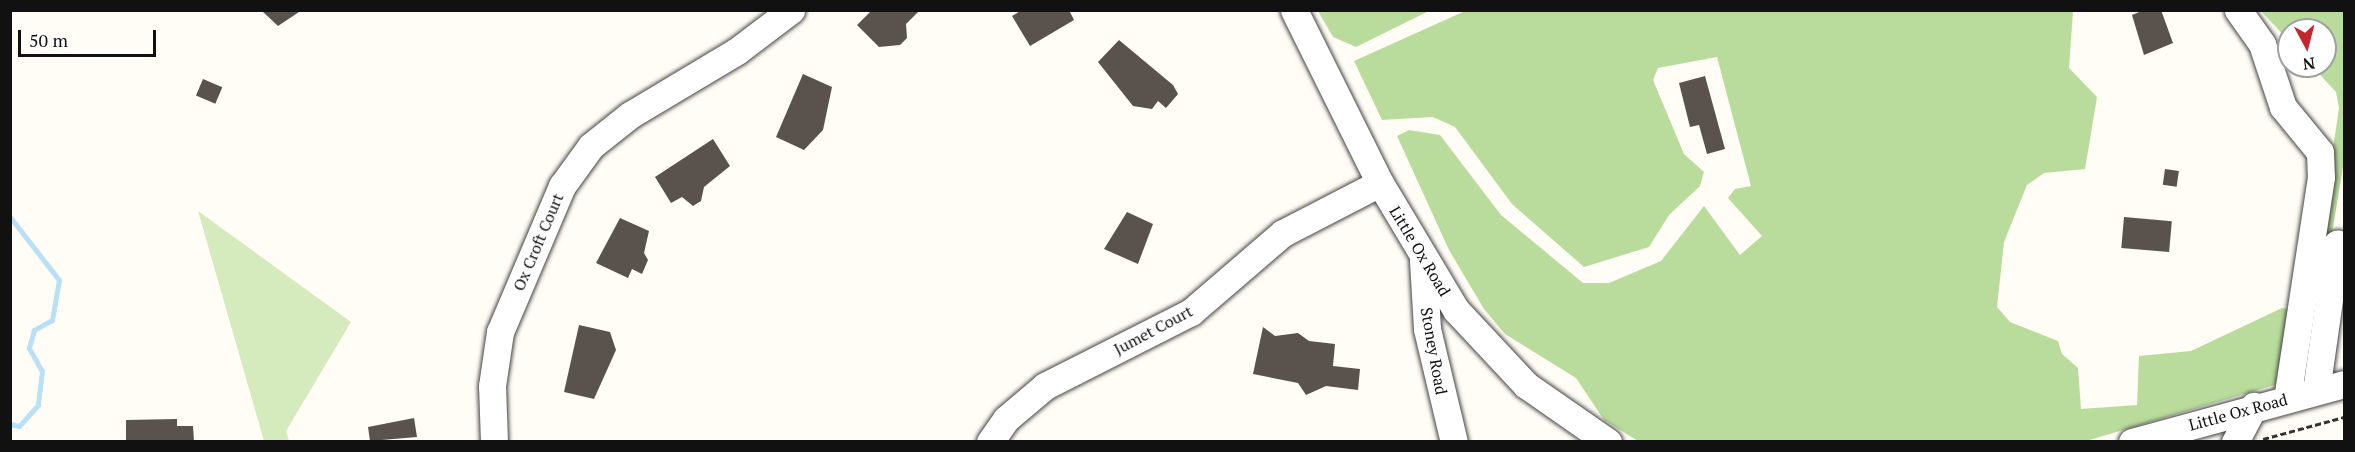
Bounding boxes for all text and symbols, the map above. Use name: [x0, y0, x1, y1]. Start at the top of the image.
scale bar: [21, 18, 159, 56]
north arrow: [2277, 18, 2337, 78]
text: 50 m: [29, 28, 68, 52]
text: N: [2302, 52, 2316, 76]
street label: Ox Croft Court: [509, 190, 567, 294]
street label: Little Ox Road: [1386, 202, 1454, 300]
street label: Jumet Court: [1110, 301, 1196, 359]
street label: Stoney Road: [1417, 306, 1451, 396]
street label: Little Ox Road: [2186, 390, 2290, 434]

